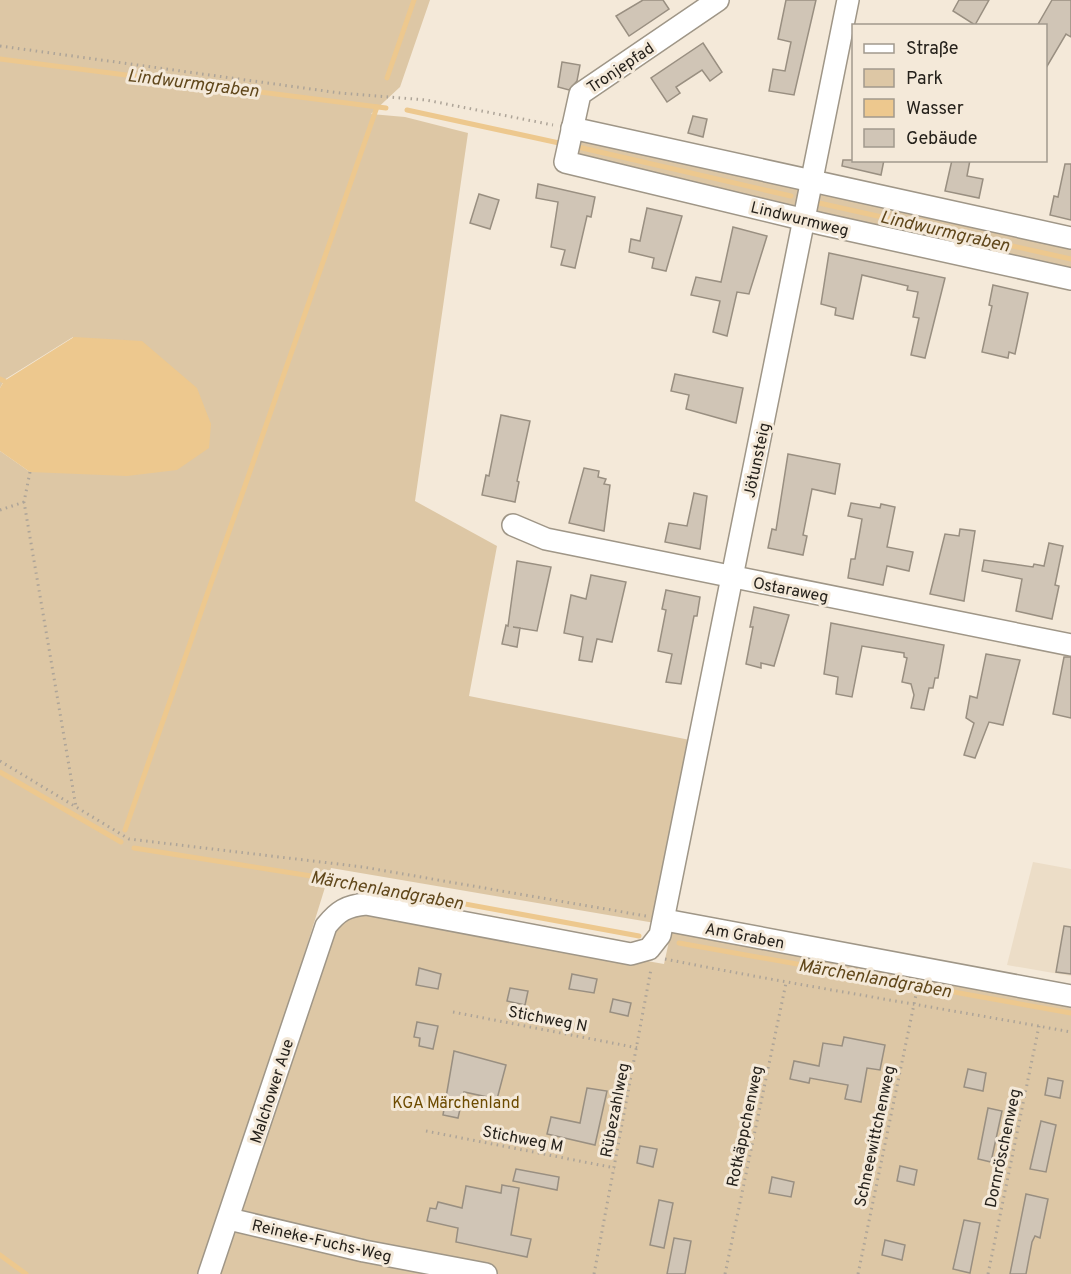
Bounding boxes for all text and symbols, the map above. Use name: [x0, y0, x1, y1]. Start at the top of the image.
legend: [852, 24, 1047, 162]
text: Straße: [906, 38, 958, 61]
street label: Tronjepfad: [584, 39, 659, 98]
water label: Lindwurmgraben: [126, 65, 260, 104]
text: Park: [906, 68, 943, 91]
text: Wasser: [906, 98, 964, 121]
text: Gebäude: [906, 128, 978, 151]
street label: Lindwurmweg: [748, 198, 851, 242]
water label: Lindwurmgraben: [878, 206, 1012, 259]
street label: Jötunsteig: [740, 421, 776, 500]
street label: Ostaraweg: [751, 574, 830, 608]
water label: Märchenlandgraben: [308, 867, 465, 916]
street label: Am Graben: [703, 919, 786, 954]
water label: Märchenlandgraben: [796, 955, 953, 1004]
street label: Stichweg N: [506, 1002, 589, 1037]
street label: Malchower Aue: [247, 1037, 299, 1146]
street label: Rübezahlweg: [597, 1061, 635, 1160]
street label: Rotkäppchenweg: [723, 1064, 769, 1189]
street label: Schneewittchenweg: [851, 1064, 901, 1209]
street label: Dornröschenweg: [982, 1087, 1026, 1210]
park label: KGA Märchenland: [392, 1094, 520, 1114]
street label: Stichweg M: [481, 1122, 565, 1158]
street label: Reineke-Fuchs-Weg: [250, 1216, 393, 1268]

